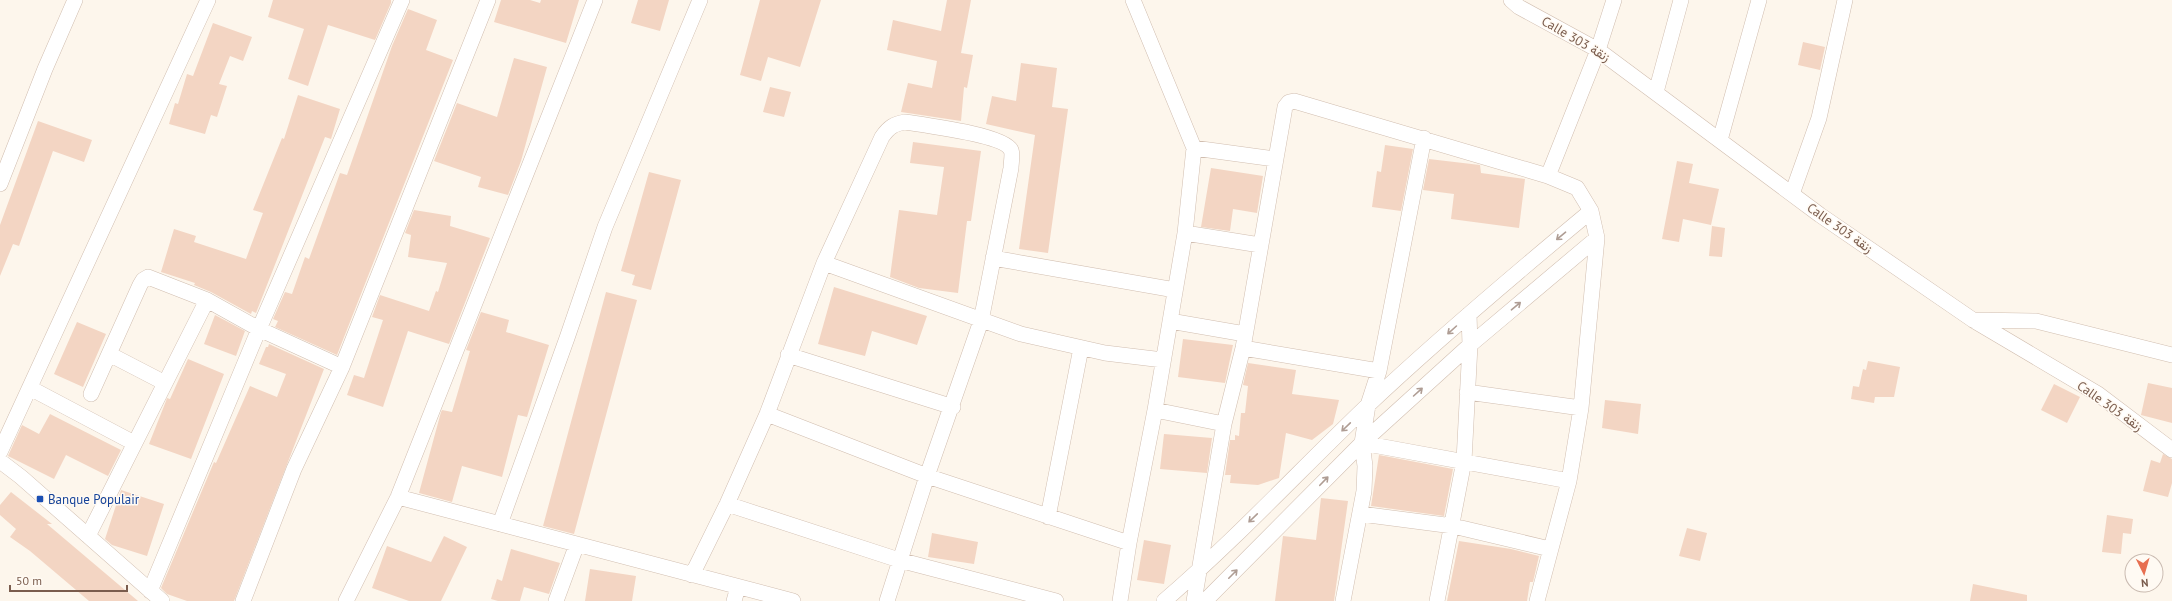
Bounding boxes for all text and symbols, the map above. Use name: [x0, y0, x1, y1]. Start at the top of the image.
street label: Calle 303 زنقة: [1539, 13, 1613, 65]
street label: Calle 303 زنقة: [1804, 199, 1876, 257]
one-way arrow: [1556, 231, 1567, 240]
one-way arrow: [1511, 302, 1522, 311]
one-way arrow: [1447, 325, 1457, 334]
street label: Calle 303 زنقة: [2074, 377, 2146, 435]
one-way arrow: [1413, 387, 1424, 396]
one-way arrow: [1341, 422, 1351, 432]
one-way arrow: [1320, 476, 1329, 486]
place label: Banque Populair: [48, 491, 140, 508]
marker: Banque Populair: [35, 494, 45, 504]
one-way arrow: [1248, 513, 1258, 523]
north arrow: [2124, 553, 2164, 593]
scale bar: [10, 567, 127, 593]
one-way arrow: [1228, 569, 1238, 578]
text: 50 m: [16, 573, 42, 588]
text: N: [2141, 576, 2149, 590]

